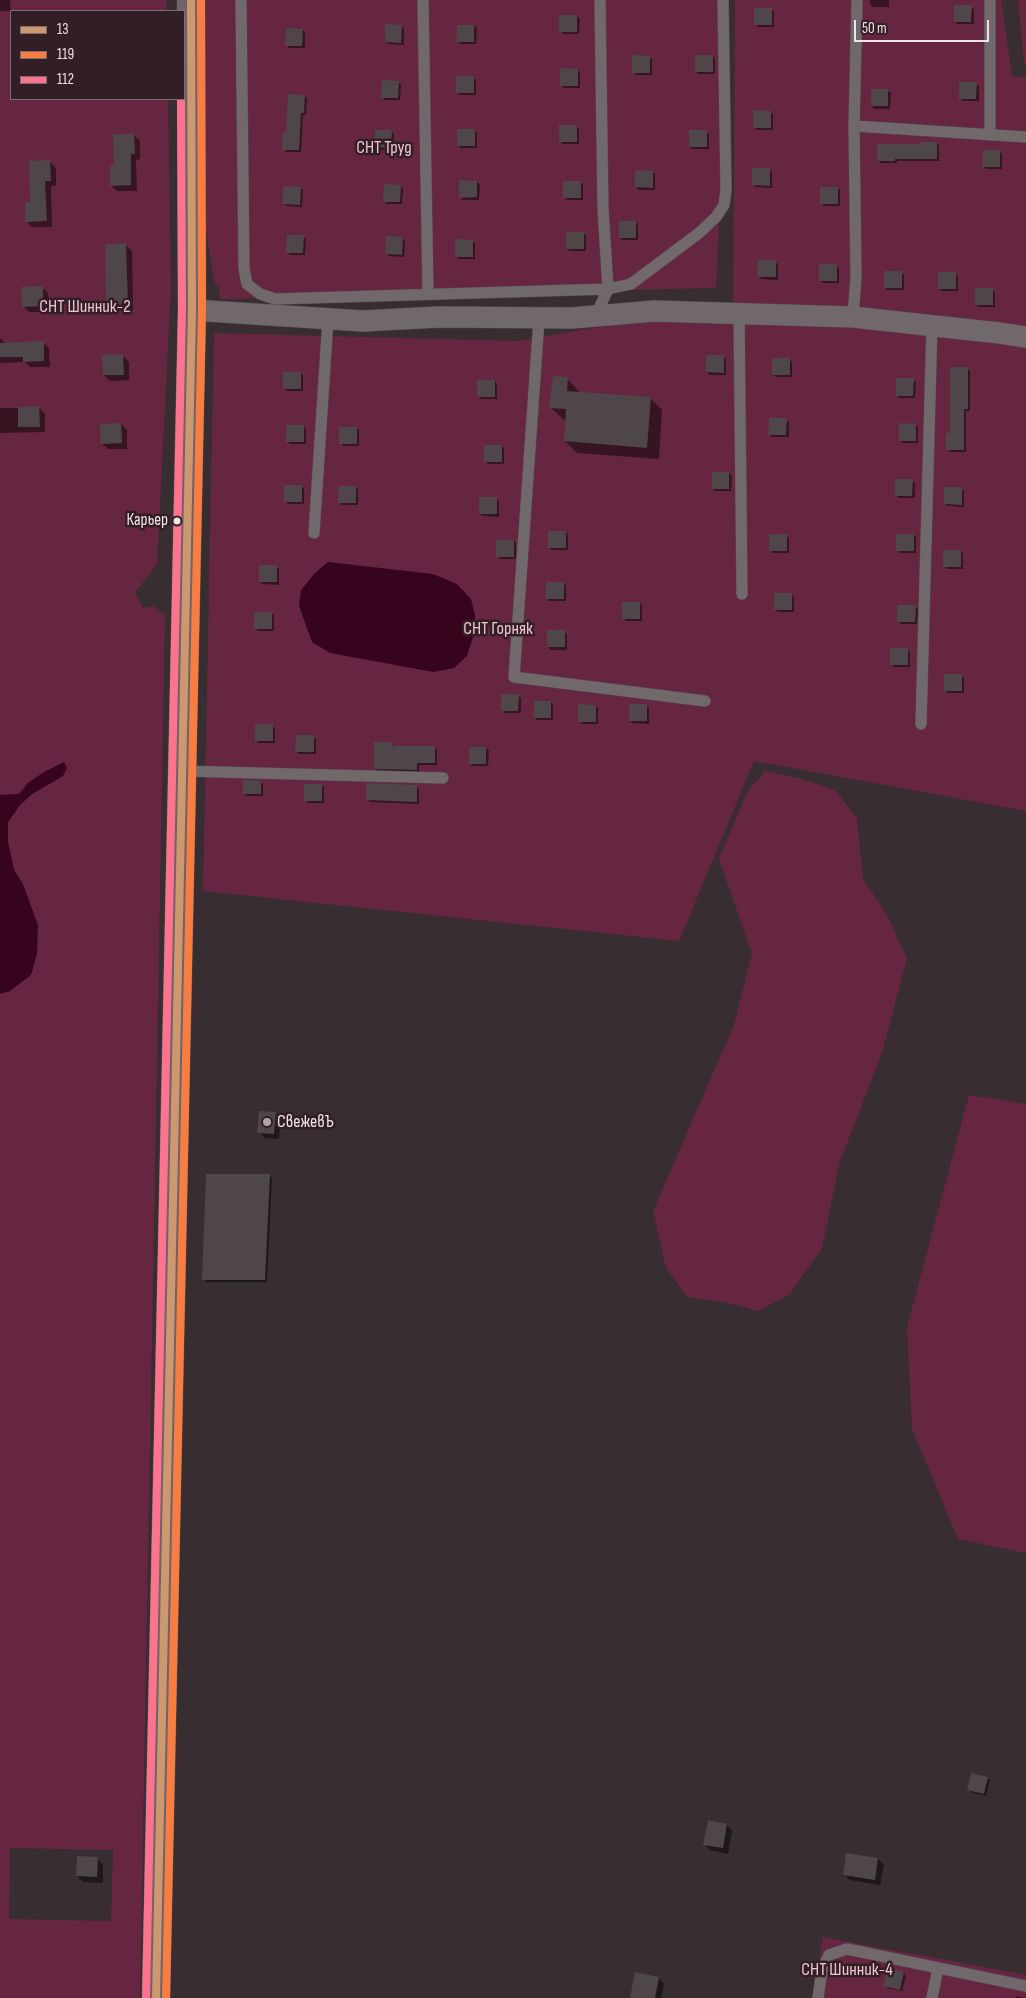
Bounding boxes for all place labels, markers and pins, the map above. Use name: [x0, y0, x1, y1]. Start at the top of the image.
place label: Карьер: [126, 511, 168, 531]
marker: Карьер: [172, 516, 182, 526]
place label: СвежевЪ: [277, 1111, 334, 1133]
marker: СвежевЪ: [261, 1116, 273, 1128]

